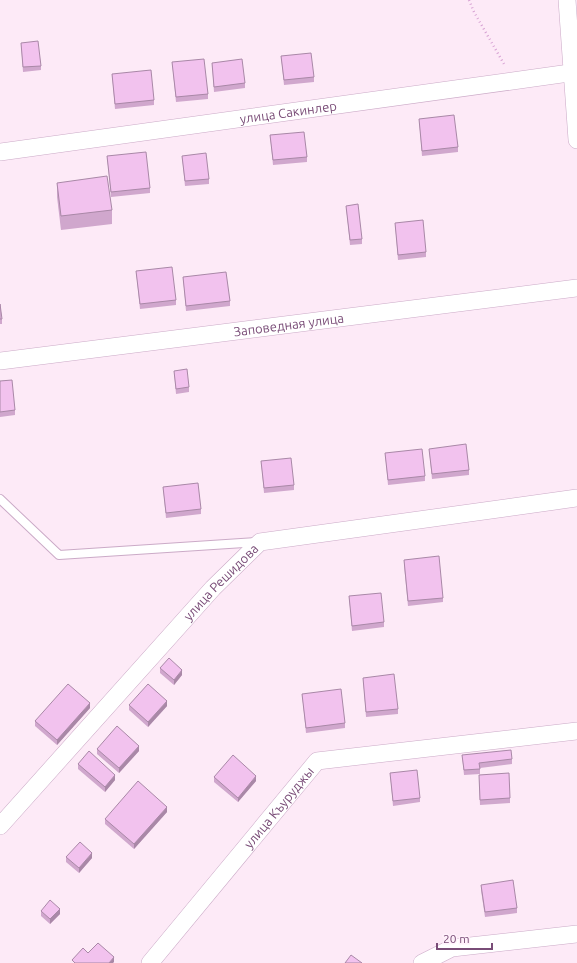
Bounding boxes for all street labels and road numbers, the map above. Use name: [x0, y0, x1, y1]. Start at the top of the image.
street label: улица Сакинлер: [239, 98, 338, 126]
street label: Заповедная улица: [233, 311, 345, 338]
street label: улица Решидова: [181, 541, 261, 623]
street label: улица Къуруджы: [241, 764, 316, 851]

